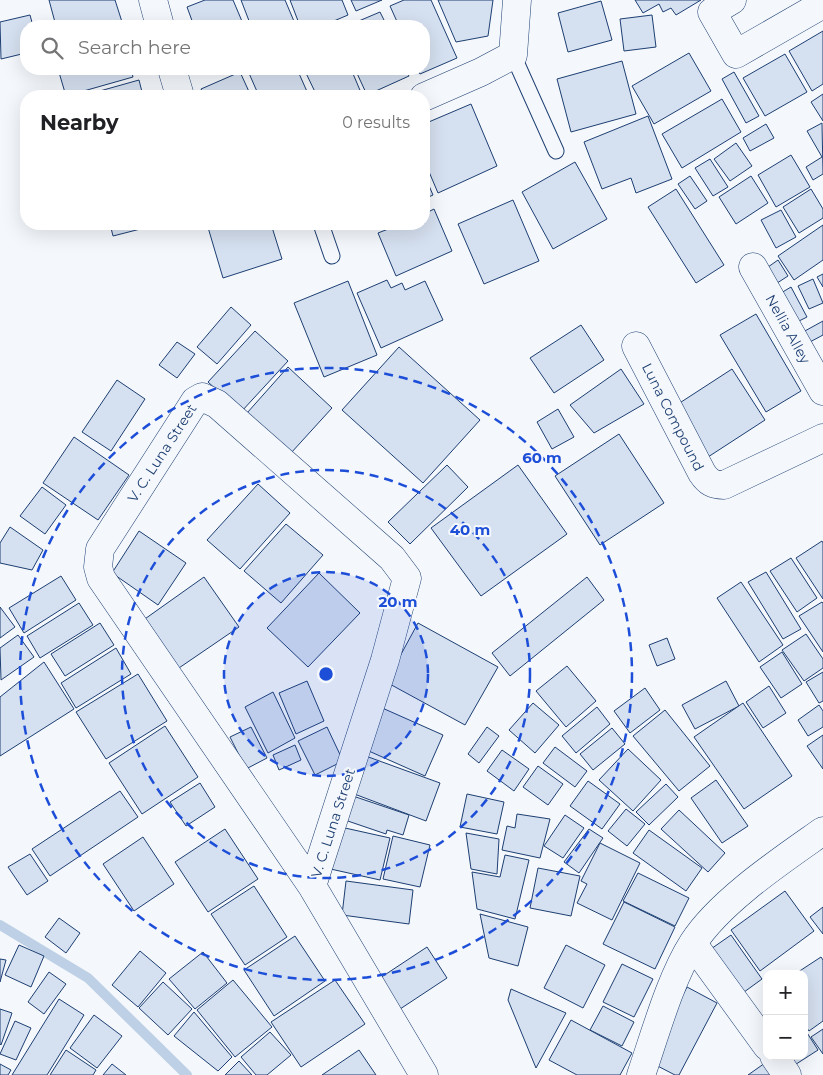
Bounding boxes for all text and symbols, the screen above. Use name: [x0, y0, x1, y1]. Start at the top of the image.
search box: [20, 20, 430, 75]
icon: search: [38, 34, 66, 62]
text: Search here: [78, 36, 191, 59]
text: Nearby: [40, 110, 119, 135]
text: 0 results: [342, 113, 410, 132]
street label: Nellia Alley: [762, 291, 815, 367]
street label: Luna Compound: [638, 360, 708, 474]
street label: V. C. Luna Street: [123, 400, 201, 506]
text: 60 m: [522, 448, 562, 467]
text: 40 m: [450, 520, 490, 539]
text: 20 m: [378, 592, 418, 611]
centre of rings: [317, 665, 335, 683]
street label: V. C. Luna Street: [307, 766, 359, 880]
map controls: [763, 970, 808, 1060]
button: +: [763, 970, 808, 1015]
button: −: [763, 1015, 808, 1060]

